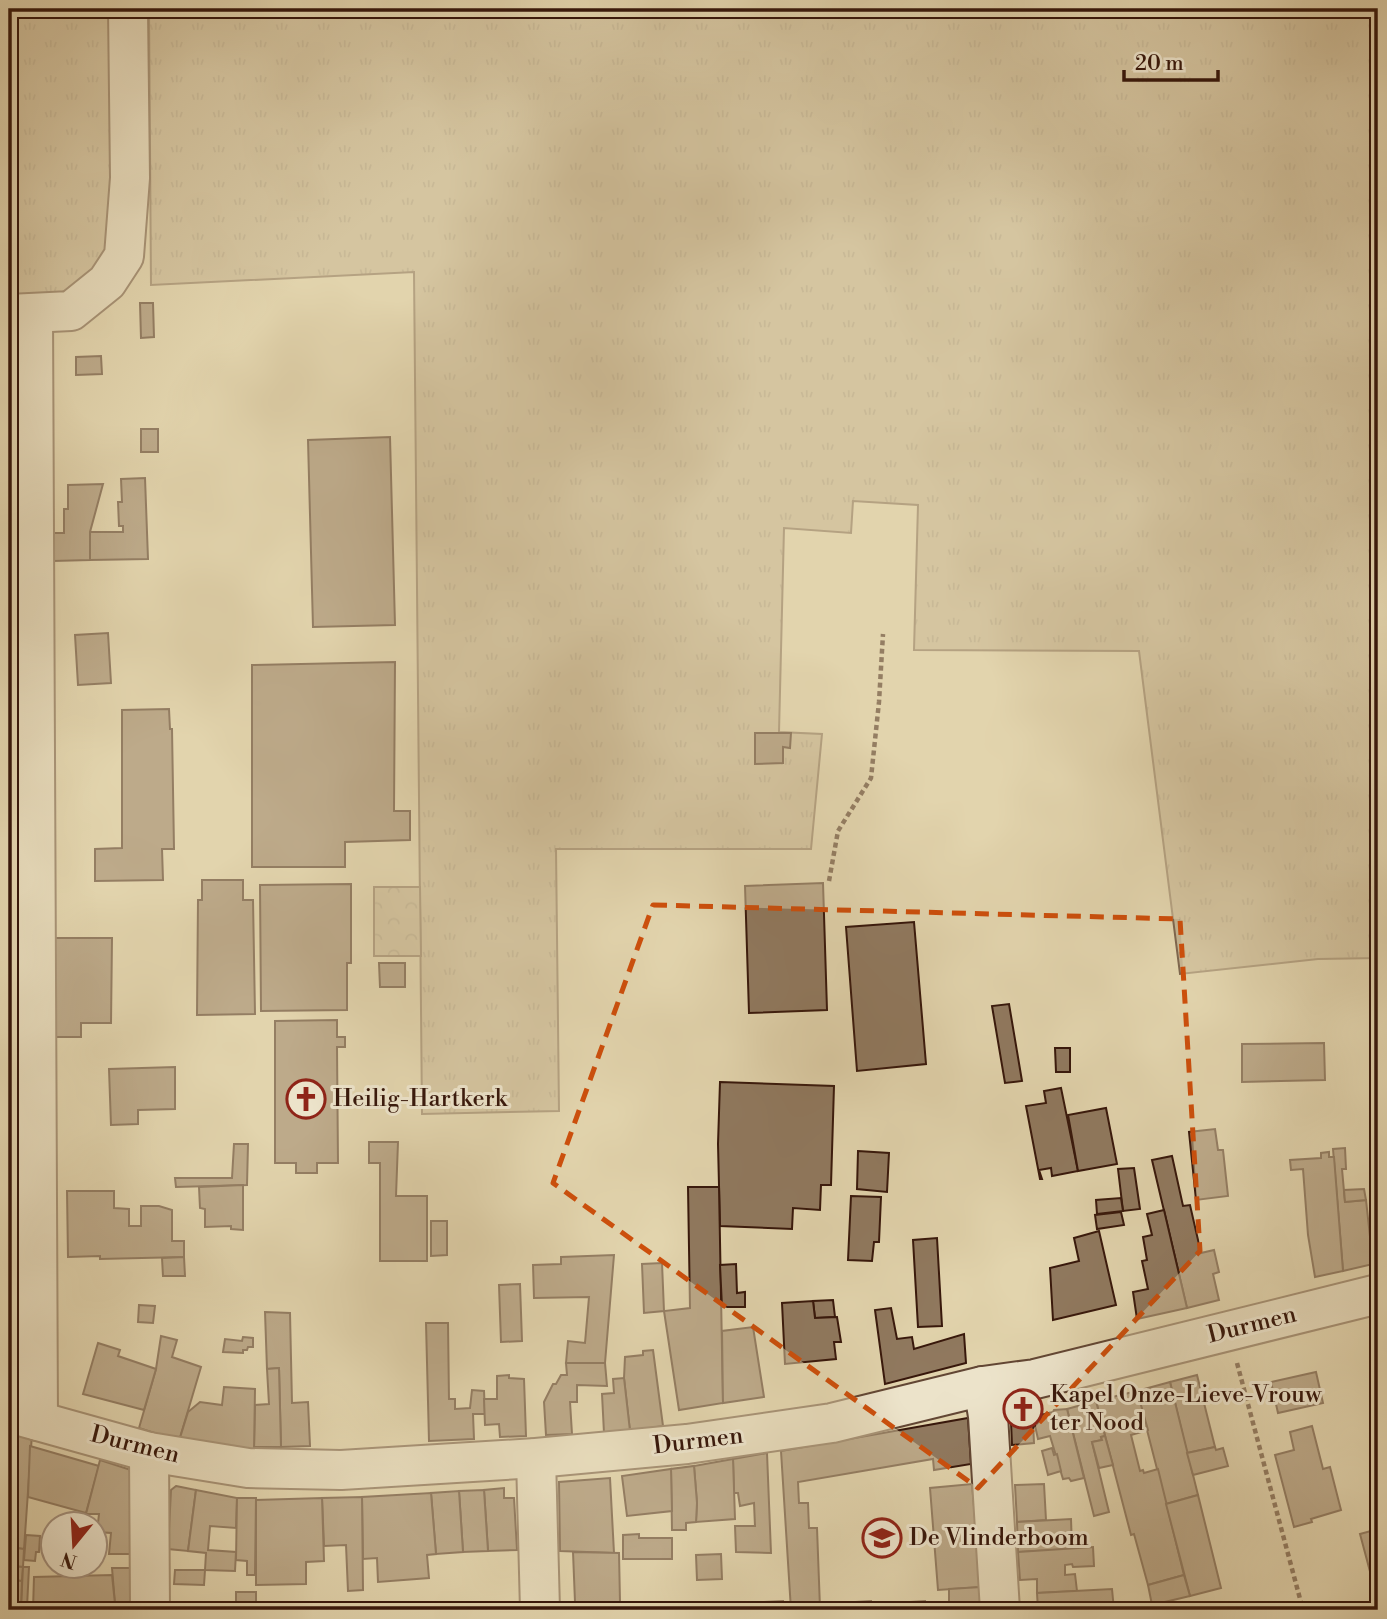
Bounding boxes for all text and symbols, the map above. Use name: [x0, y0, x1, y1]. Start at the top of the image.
scale bar: [1124, 38, 1219, 82]
text: 20 m: [1135, 51, 1184, 77]
church icon: Heilig-Hartkerk: [285, 1078, 327, 1120]
place label: Heilig-Hartkerk: [333, 1084, 509, 1114]
street label: Durmen: [1204, 1299, 1300, 1351]
place label: Kapel Onze-Lieve-Vrouw ter Nood: [1050, 1380, 1323, 1438]
church icon: Kapel Onze-Lieve-Vrouw ter Nood: [1002, 1388, 1044, 1430]
street label: Durmen: [87, 1419, 183, 1471]
street label: Durmen: [651, 1421, 745, 1461]
north arrow: [38, 1510, 108, 1580]
school or university icon: De Vlinderboom: [861, 1517, 903, 1559]
place label: De Vlinderboom: [909, 1523, 1089, 1553]
text: N: [58, 1546, 80, 1574]

